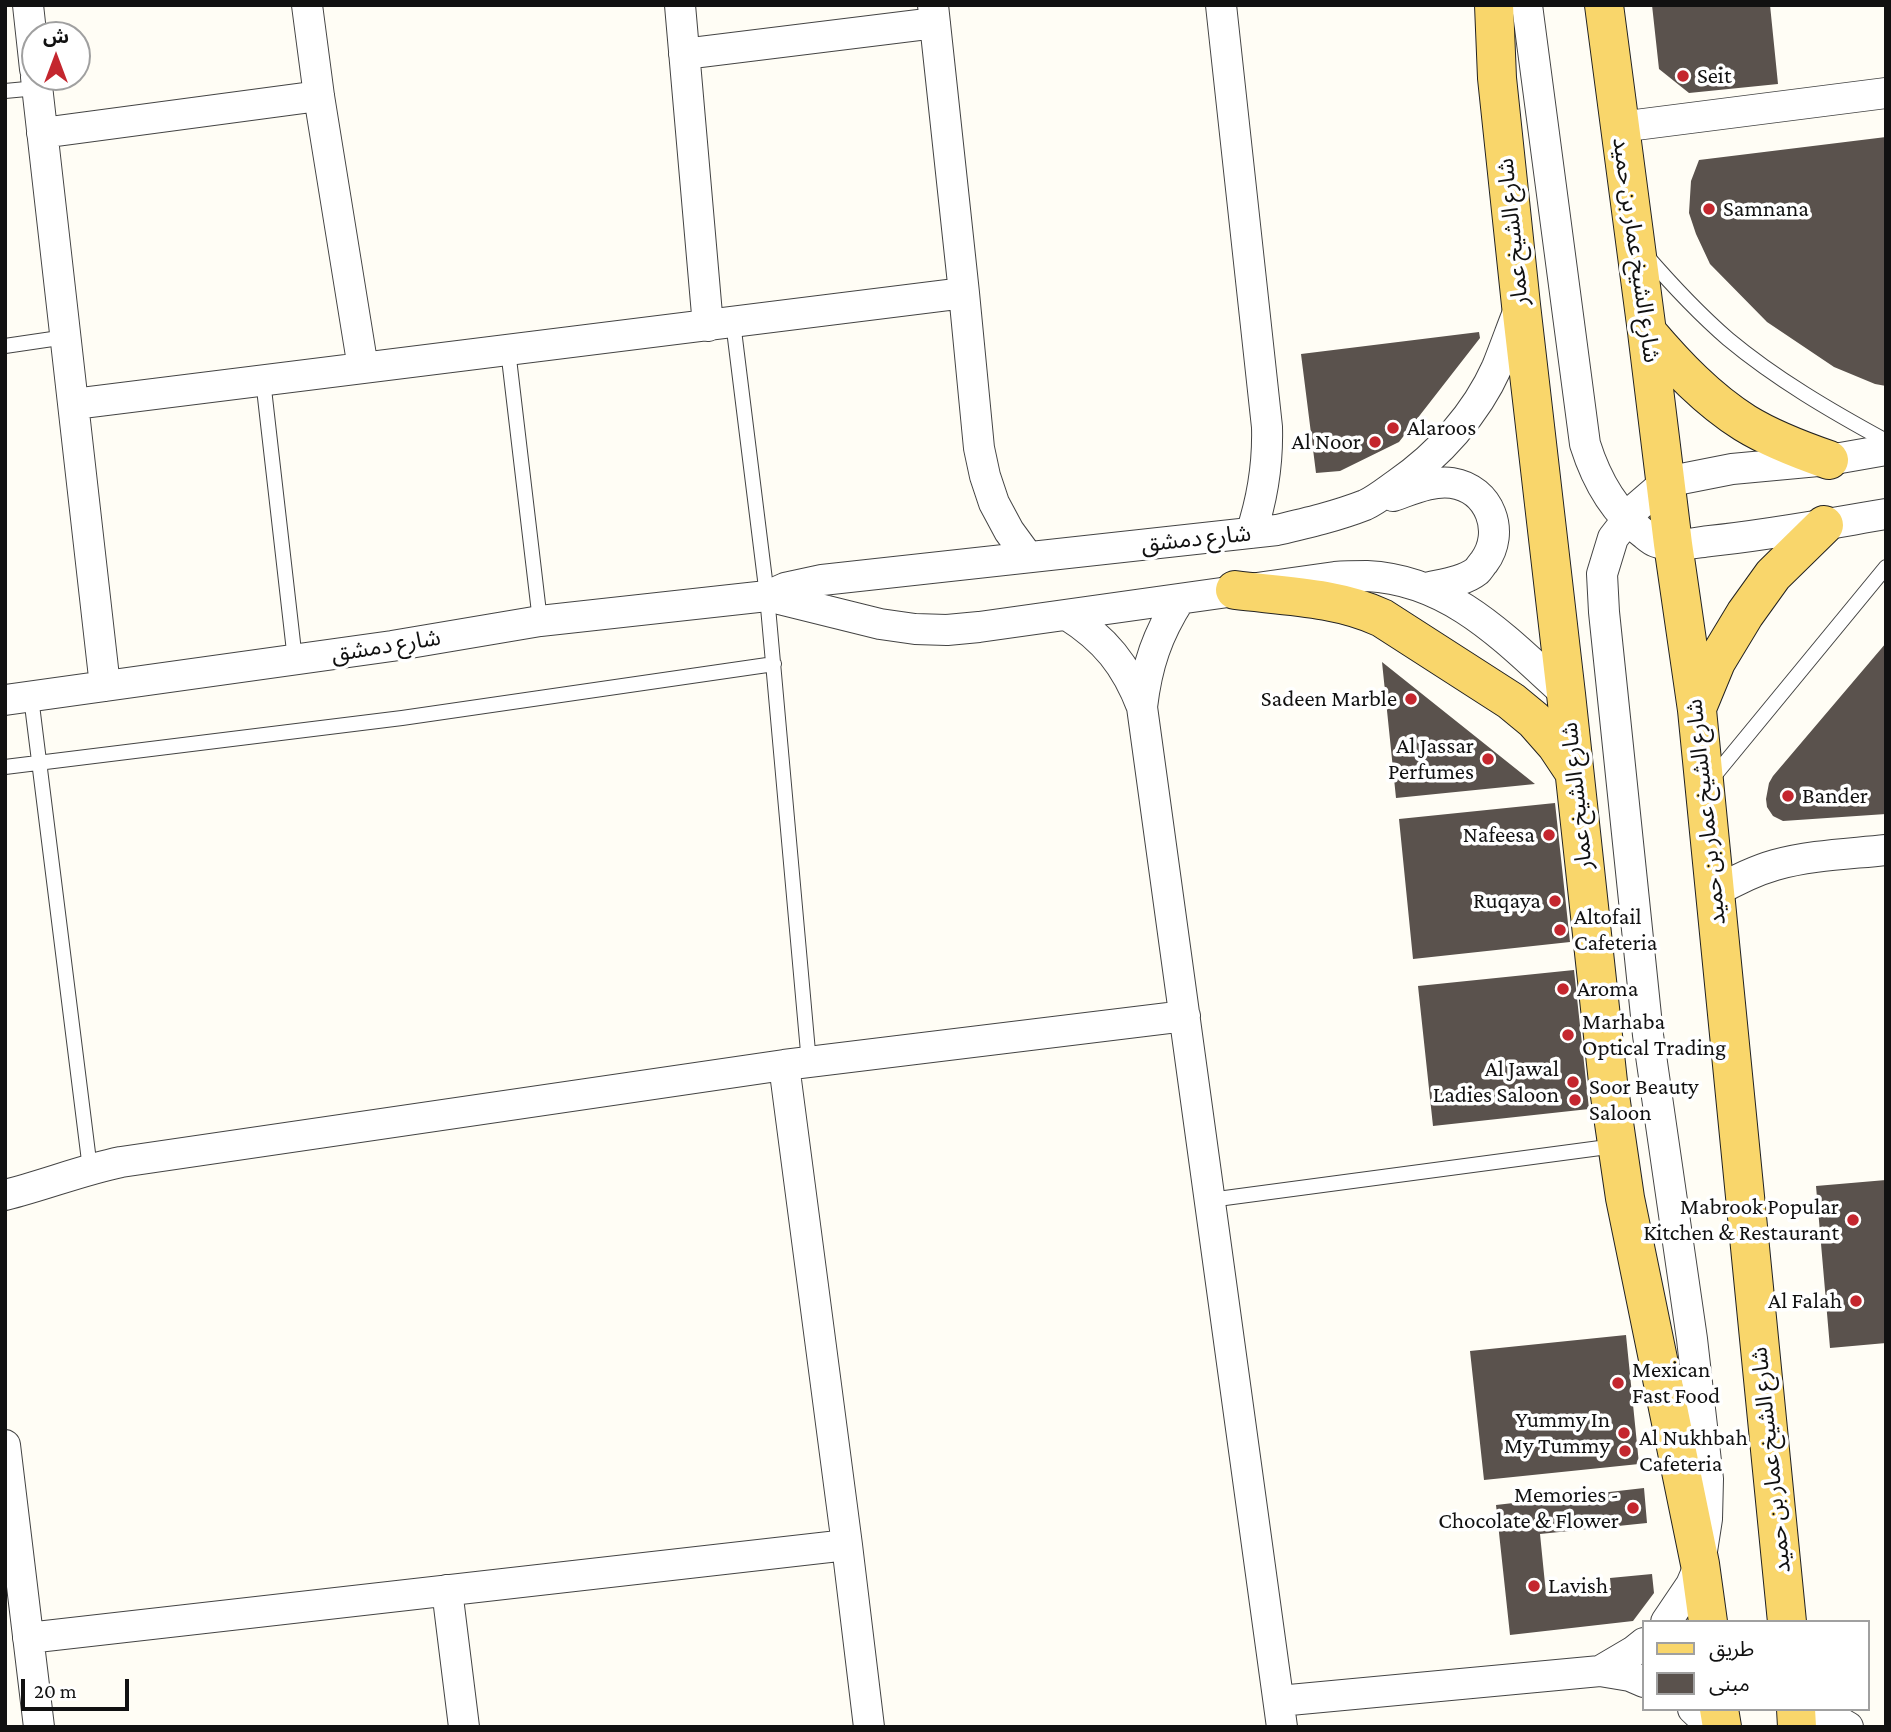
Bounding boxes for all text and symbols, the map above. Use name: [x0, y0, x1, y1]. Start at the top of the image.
north arrow: [21, 21, 91, 91]
text: ش: [43, 26, 69, 47]
place label: Seit: [1697, 62, 1731, 90]
marker: Seit: [1675, 68, 1691, 84]
street label: شارع الشيخ عمار بن حميد: [1607, 136, 1665, 364]
street label: شارع الشيخ عمار: [1492, 157, 1534, 307]
place label: Samnana: [1723, 195, 1809, 223]
marker: Samnana: [1701, 201, 1717, 217]
place label: Alaroos: [1407, 414, 1476, 442]
marker: Alaroos: [1385, 420, 1401, 436]
place label: Al Noor: [1292, 428, 1361, 456]
marker: Al Noor: [1367, 434, 1383, 450]
street label: شارع دمشق: [1140, 520, 1252, 558]
street label: شارع دمشق: [329, 624, 443, 668]
place label: Sadeen Marble: [1261, 685, 1397, 713]
marker: Sadeen Marble: [1403, 691, 1419, 707]
street label: شارع الشيخ عمار بن حميد: [1680, 698, 1732, 926]
street label: شارع الشيخ عمار: [1556, 721, 1598, 871]
place label: Al Jassar Perfumes: [1388, 732, 1474, 786]
marker: Al Jassar Perfumes: [1480, 751, 1496, 767]
place label: Bander: [1802, 782, 1868, 810]
marker: Bander: [1780, 788, 1796, 804]
place label: Nafeesa: [1463, 821, 1535, 849]
marker: Nafeesa: [1541, 827, 1557, 843]
place label: Ruqaya: [1473, 887, 1541, 915]
marker: Ruqaya: [1547, 893, 1563, 909]
place label: Altofail Cafeteria: [1574, 903, 1657, 957]
marker: Altofail Cafeteria: [1552, 922, 1568, 938]
place label: Aroma: [1577, 975, 1638, 1003]
marker: Aroma: [1555, 981, 1571, 997]
place label: Marhaba Optical Trading: [1582, 1008, 1726, 1062]
marker: Marhaba Optical Trading: [1560, 1027, 1576, 1043]
place label: Al Jawal Ladies Saloon: [1433, 1055, 1559, 1109]
place label: Soor Beauty Saloon: [1589, 1073, 1699, 1127]
marker: Al Jawal Ladies Saloon: [1565, 1074, 1581, 1090]
marker: Soor Beauty Saloon: [1567, 1092, 1583, 1108]
place label: Mabrook Popular Kitchen & Restaurant: [1643, 1193, 1839, 1247]
marker: Mabrook Popular Kitchen & Restaurant: [1845, 1212, 1861, 1228]
place label: Al Falah: [1768, 1287, 1842, 1315]
marker: Al Falah: [1848, 1293, 1864, 1309]
street label: شارع الشيخ عمار بن حميد: [1745, 1346, 1797, 1574]
place label: Mexican Fast Food: [1632, 1356, 1720, 1410]
marker: Mexican Fast Food: [1610, 1375, 1626, 1391]
place label: Yummy In My Tummy: [1504, 1406, 1610, 1460]
place label: Al Nukhbah Cafeteria: [1639, 1424, 1748, 1478]
marker: Yummy In My Tummy: [1616, 1425, 1632, 1441]
marker: Al Nukhbah Cafeteria: [1617, 1443, 1633, 1459]
place label: Memories - Chocolate & Flower: [1438, 1481, 1619, 1535]
marker: Memories - Chocolate & Flower: [1625, 1500, 1641, 1516]
place label: Lavish: [1548, 1572, 1608, 1600]
marker: Lavish: [1526, 1578, 1542, 1594]
legend: [1643, 1620, 1870, 1711]
text: طريق: [1709, 1637, 1754, 1661]
scale bar: [24, 1666, 133, 1710]
text: مبنى: [1709, 1672, 1750, 1696]
text: 20 m: [34, 1679, 77, 1703]

